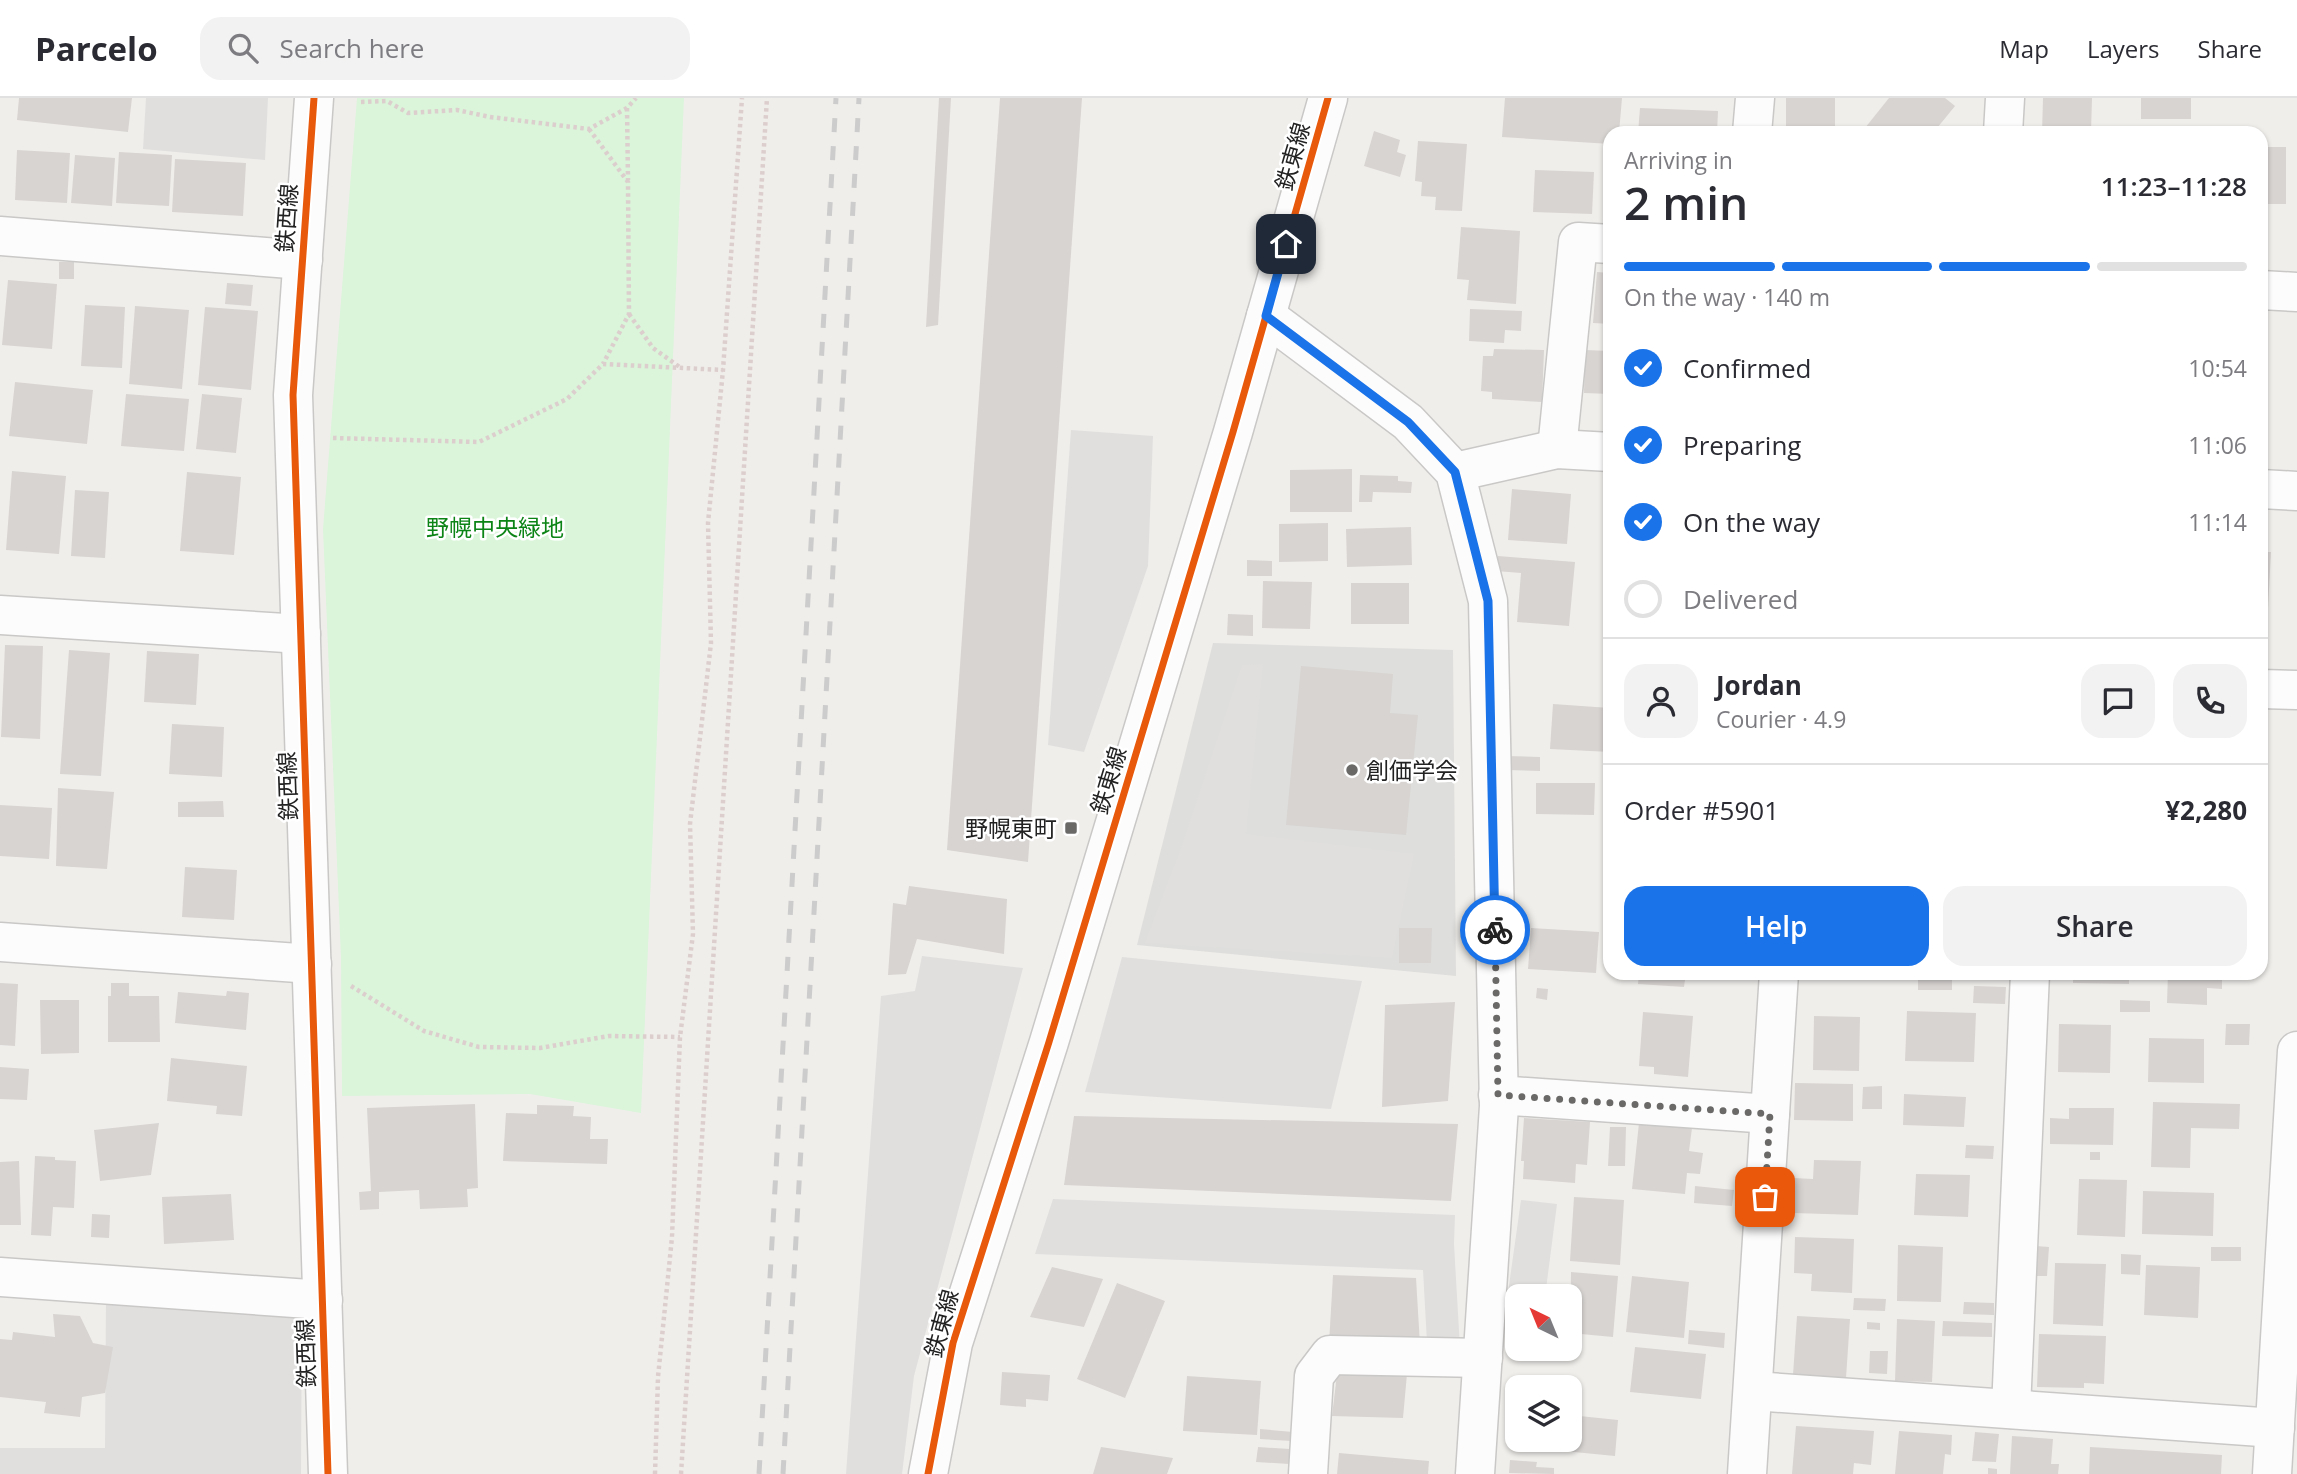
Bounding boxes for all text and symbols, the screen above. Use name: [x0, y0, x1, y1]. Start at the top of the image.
search box: [200, 17, 690, 80]
text: Parcelo: [35, 26, 158, 71]
icon: search: [224, 29, 262, 67]
text: Search here: [280, 30, 424, 66]
text: Map: [1999, 32, 2049, 65]
text: Layers: [2087, 32, 2160, 65]
text: Share: [2198, 32, 2262, 65]
street label: 鉄東線: [1267, 118, 1317, 194]
text: Arriving in: [1624, 144, 1733, 176]
text: 11:23–11:28: [2101, 168, 2247, 204]
text: 2 min: [1624, 171, 1748, 233]
street label: 鉄西線: [268, 182, 304, 254]
pin: [1256, 214, 1316, 274]
icon: home: [1267, 225, 1305, 263]
text: On the way · 140 m: [1624, 281, 1830, 313]
icon: check: [1624, 349, 1662, 387]
text: Confirmed: [1683, 350, 1811, 386]
text: 10:54: [2188, 352, 2247, 384]
icon: check: [1624, 426, 1662, 464]
text: Preparing: [1683, 427, 1801, 463]
text: 11:06: [2188, 429, 2247, 461]
icon: check: [1624, 503, 1662, 541]
text: On the way: [1683, 504, 1820, 540]
text: 11:14: [2188, 506, 2247, 538]
park label: 野幌中央緑地: [426, 511, 564, 543]
text: Delivered: [1683, 581, 1798, 617]
button: person: [1624, 664, 1698, 738]
button: chat: [2081, 664, 2155, 738]
button: phone: [2173, 664, 2247, 738]
text: Jordan: [1716, 667, 1802, 703]
text: Courier · 4.9: [1716, 703, 1846, 735]
street label: 鉄東線: [1083, 742, 1133, 818]
street label: 鉄西線: [270, 751, 304, 821]
place label: 創価学会: [1366, 754, 1458, 786]
marker: 創価学会: [1344, 762, 1360, 778]
text: Order #5901: [1624, 792, 1779, 828]
text: ¥2,280: [2165, 792, 2247, 828]
place label: 野幌東町: [965, 812, 1057, 844]
marker: 野幌東町: [1063, 820, 1079, 836]
button: Help: [1624, 886, 1929, 966]
button: Share: [1943, 886, 2247, 966]
courier: [1460, 895, 1530, 965]
icon: bike: [1476, 911, 1514, 949]
pin: [1735, 1167, 1795, 1227]
icon: bag: [1746, 1178, 1784, 1216]
north arrow: [1505, 1284, 1582, 1362]
map controls: [1505, 1284, 1582, 1452]
street label: 鉄東線: [917, 1286, 965, 1360]
street label: 鉄西線: [288, 1318, 322, 1388]
button: layers: [1505, 1375, 1582, 1452]

